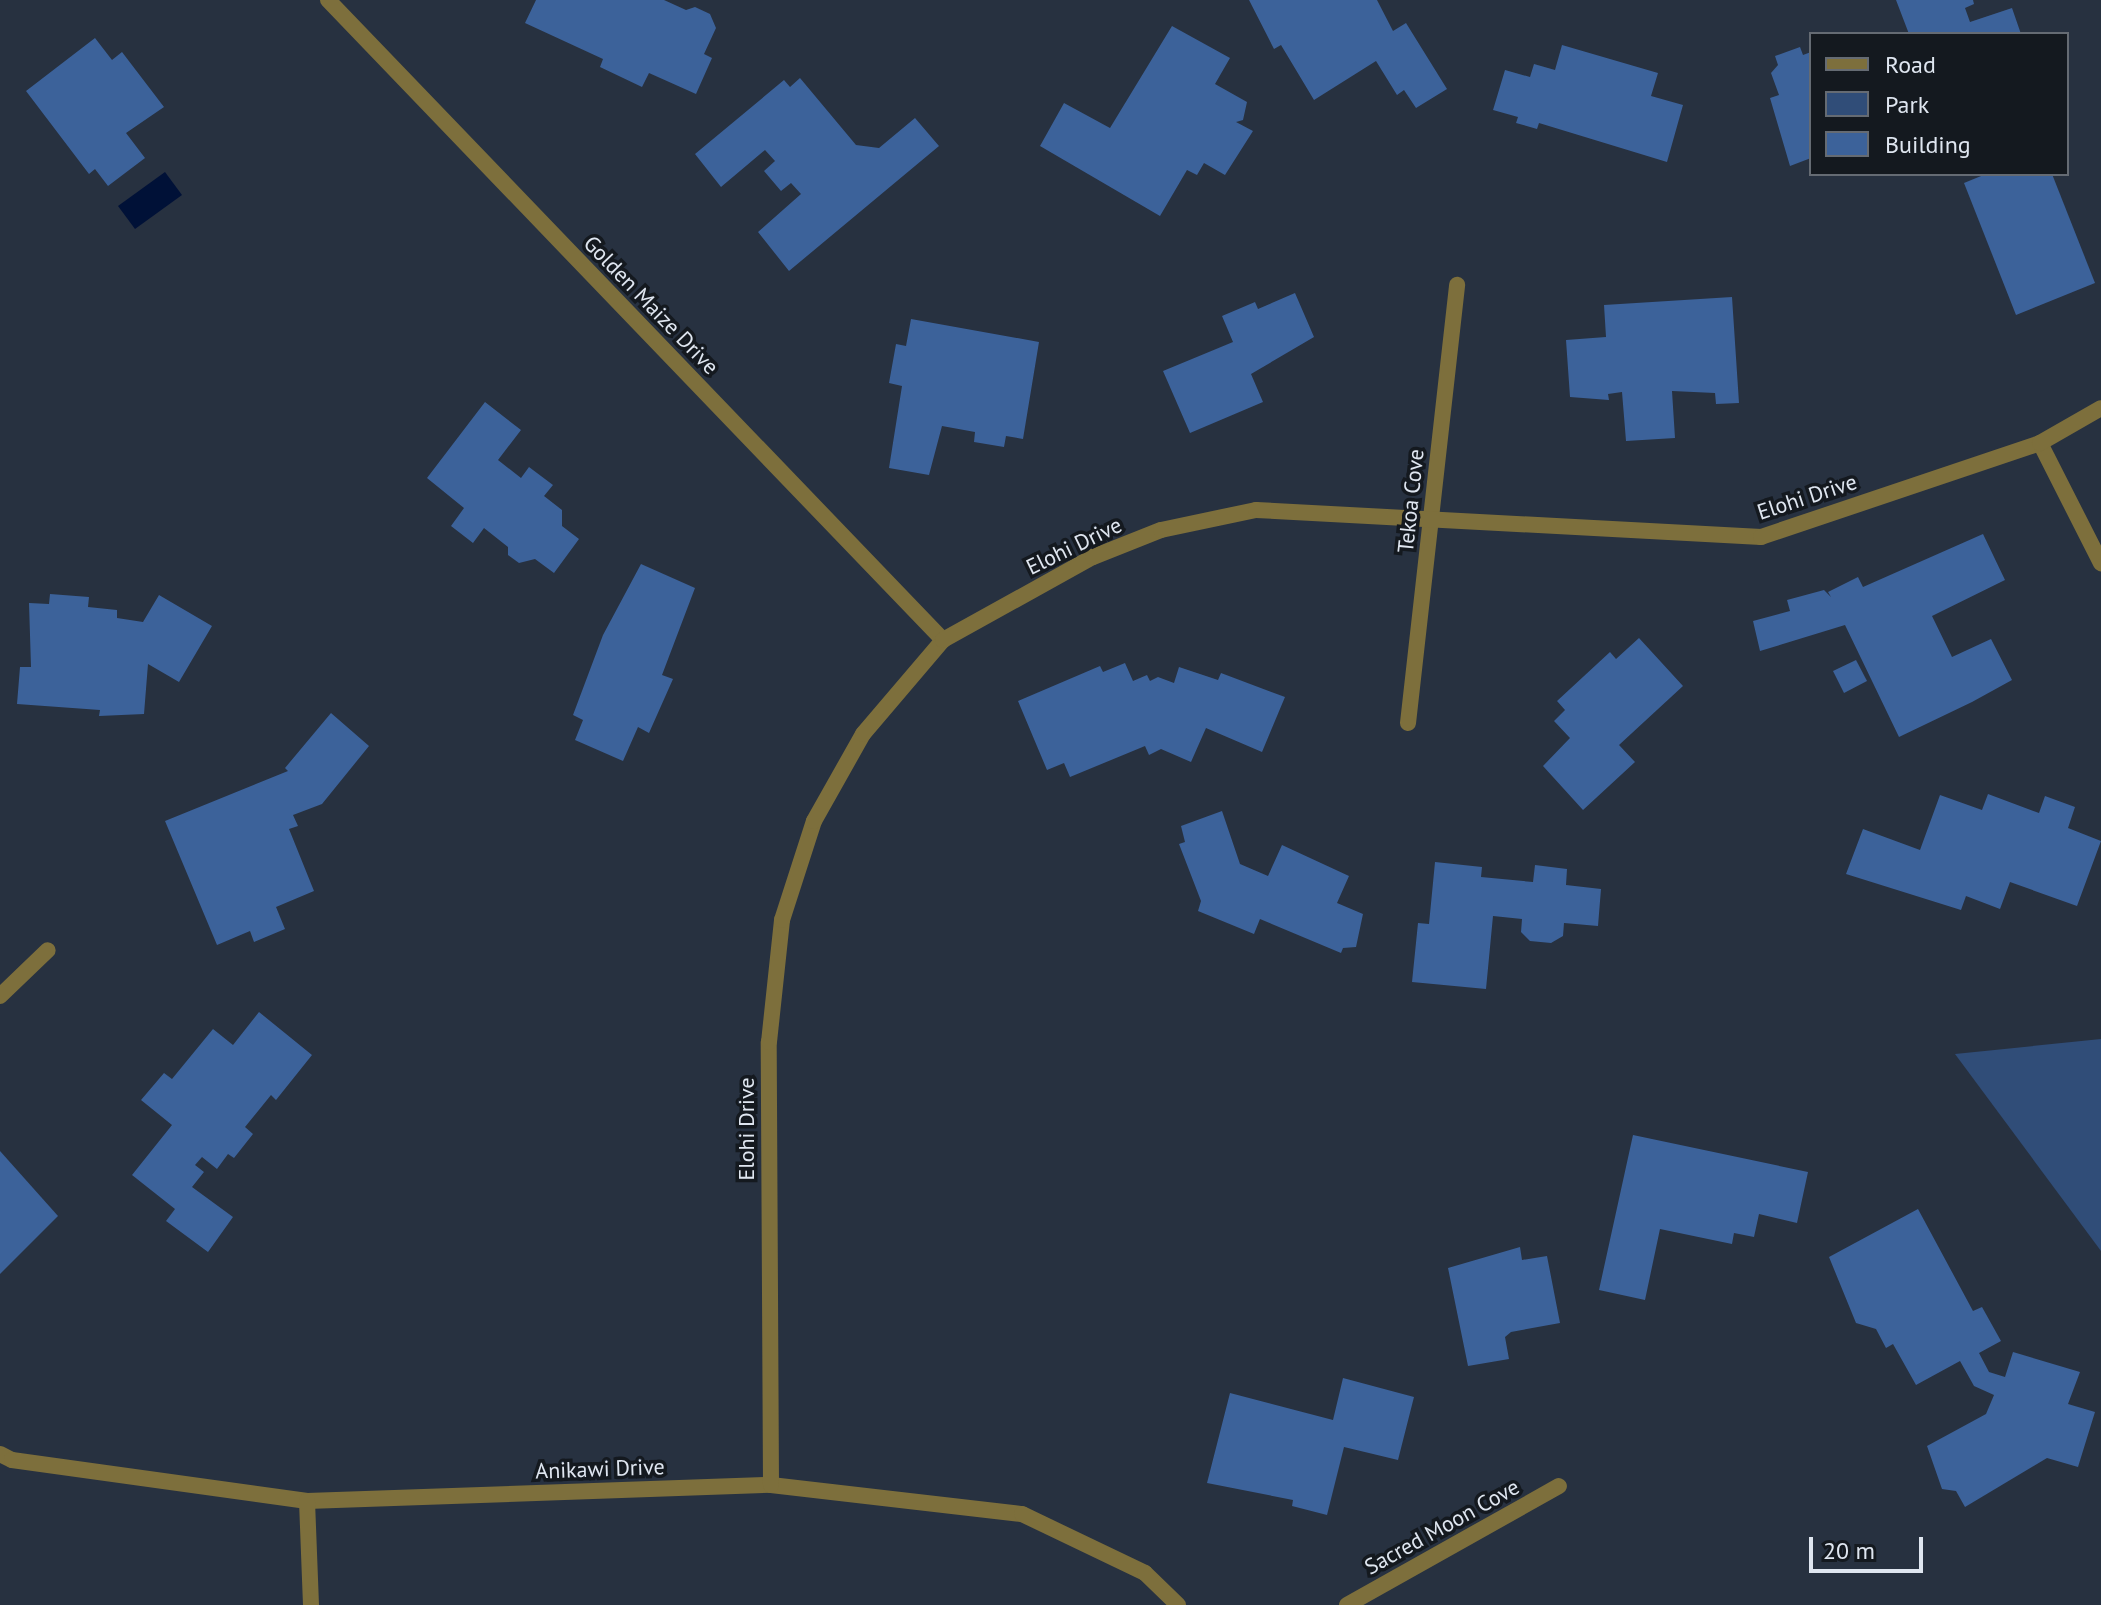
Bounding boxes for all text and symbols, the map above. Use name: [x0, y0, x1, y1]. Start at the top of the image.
legend: [1809, 32, 2069, 176]
text: Road: [1885, 49, 1936, 80]
text: Park: [1885, 89, 1929, 120]
text: Building: [1885, 129, 1971, 160]
street label: Golden Maize Drive: [578, 230, 724, 380]
street label: Tekoa Cove: [1392, 448, 1430, 554]
street label: Elohi Drive: [1754, 469, 1860, 525]
street label: Elohi Drive: [1022, 512, 1126, 580]
street label: Elohi Drive: [734, 1077, 760, 1181]
street label: Anikawi Drive: [535, 1454, 665, 1484]
street label: Sacred Moon Cove: [1360, 1474, 1524, 1580]
scale bar: [1813, 1521, 1927, 1571]
text: 20 m: [1823, 1535, 1875, 1566]

